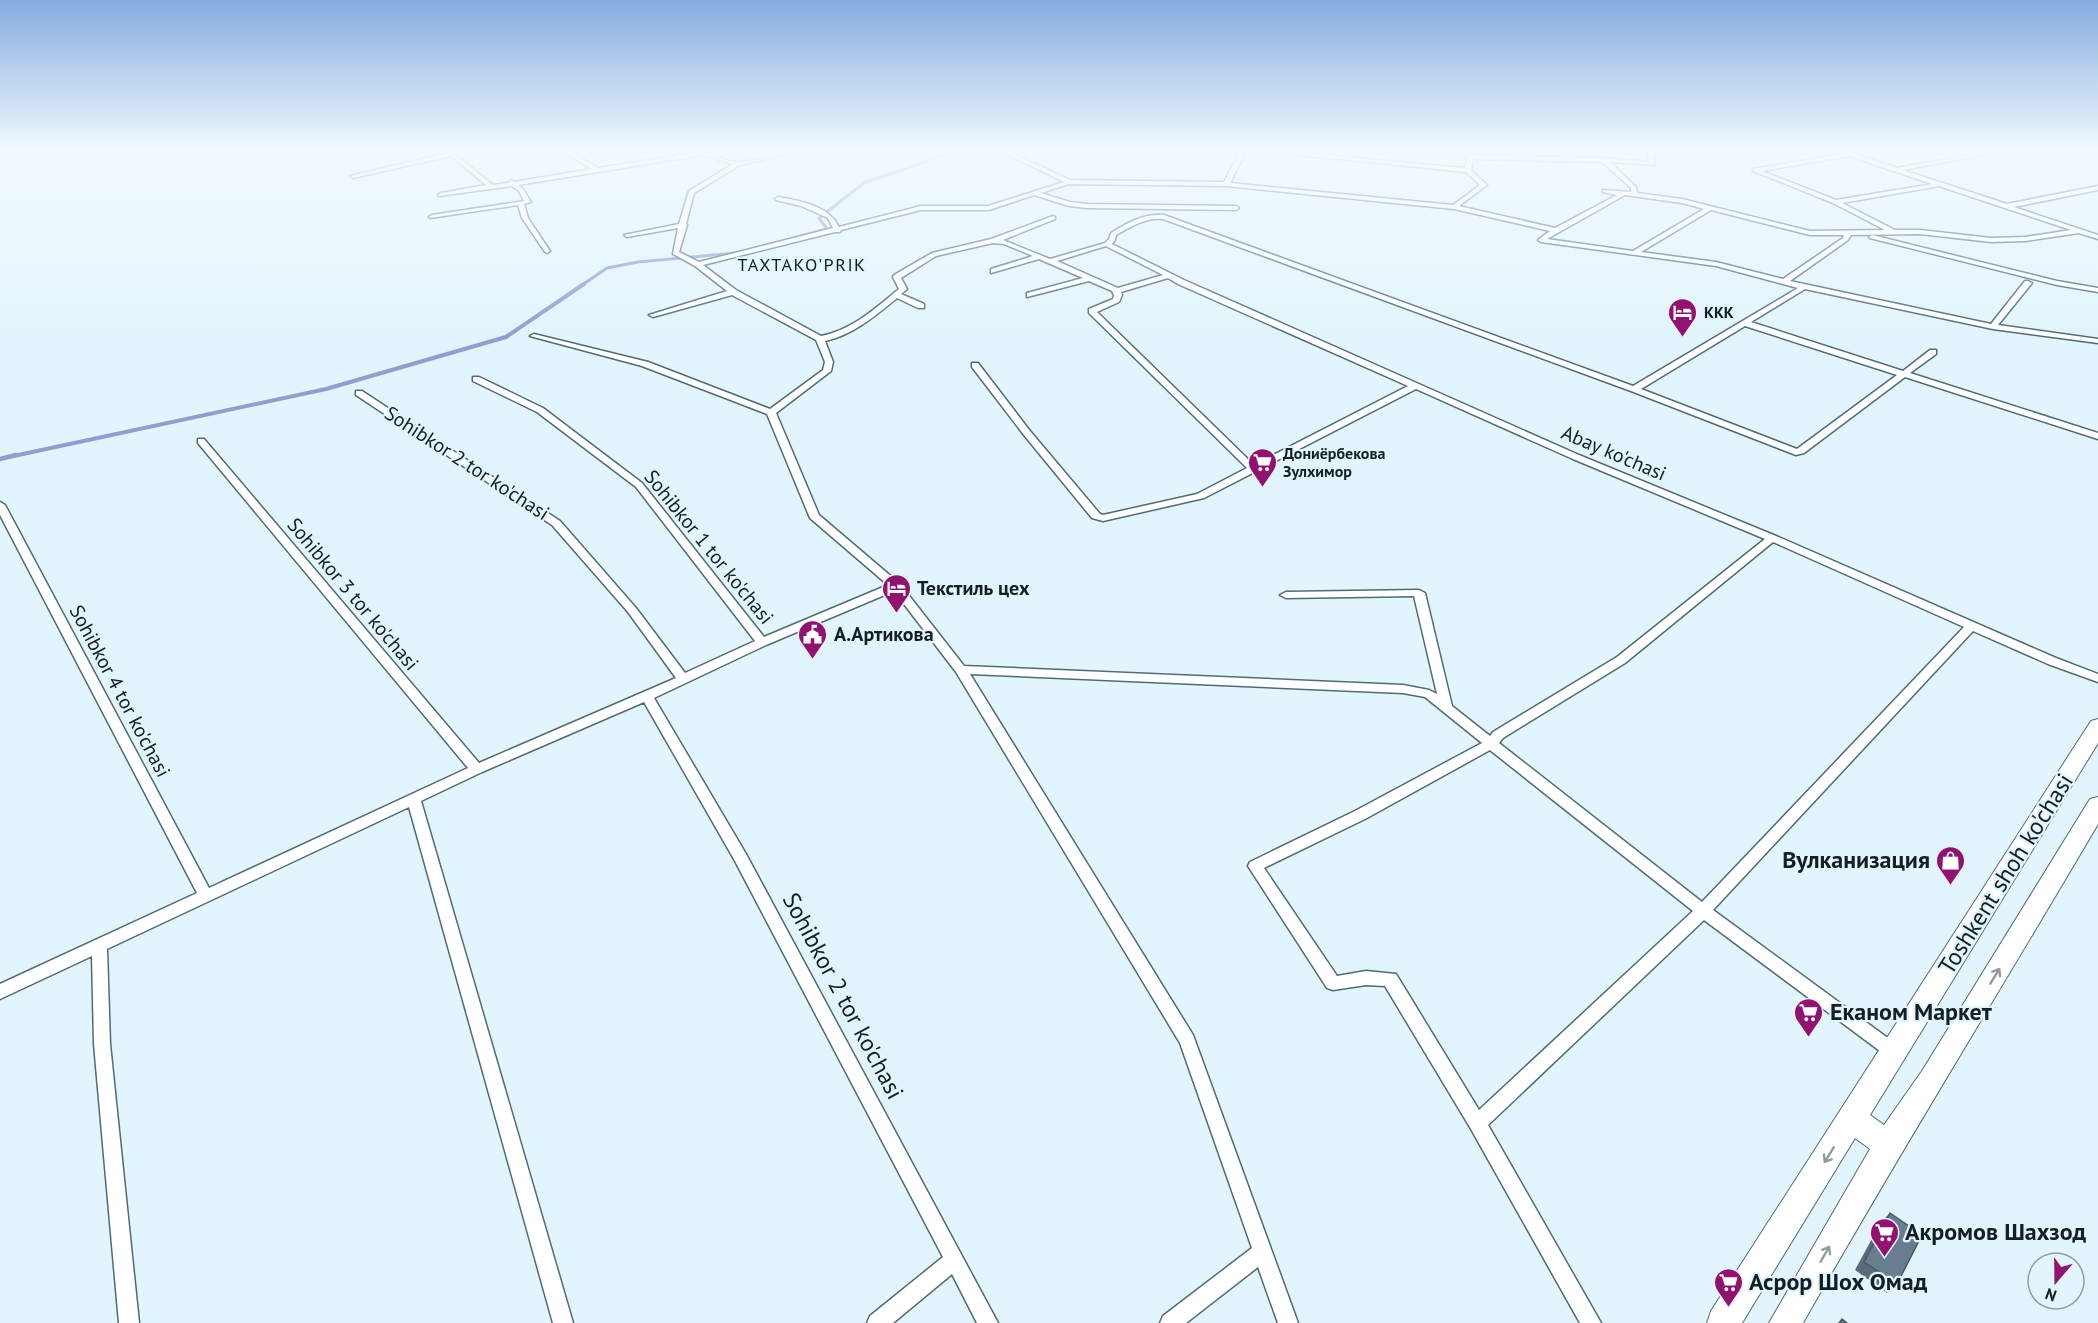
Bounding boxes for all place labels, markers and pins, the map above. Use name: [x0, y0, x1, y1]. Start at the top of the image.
hotel icon: ККК: [1667, 296, 1699, 338]
place label: ККК: [1704, 302, 1734, 322]
place label: Дониёрбекова Зулхимор: [1283, 443, 1385, 481]
supermarket icon: Дониёрбекова Зулхимор: [1246, 446, 1278, 488]
hotel icon: Текстиль цех: [880, 572, 912, 614]
place label: Текстиль цех: [917, 575, 1030, 601]
public building icon: А.Артикова: [797, 618, 829, 660]
place label: А.Артикова: [834, 621, 934, 647]
place label: Вулканизация: [1782, 844, 1930, 875]
shop icon: Вулканизация: [1935, 844, 1967, 886]
supermarket icon: Еканом Маркет: [1793, 996, 1825, 1038]
place label: Еканом Маркет: [1830, 996, 1993, 1027]
supermarket icon: Акромов Шахзод: [1868, 1216, 1900, 1258]
place label: Акромов Шахзод: [1905, 1216, 2087, 1247]
supermarket icon: Асрор Шох Омад: [1712, 1266, 1744, 1308]
place label: Асрор Шох Омад: [1749, 1266, 1928, 1297]

